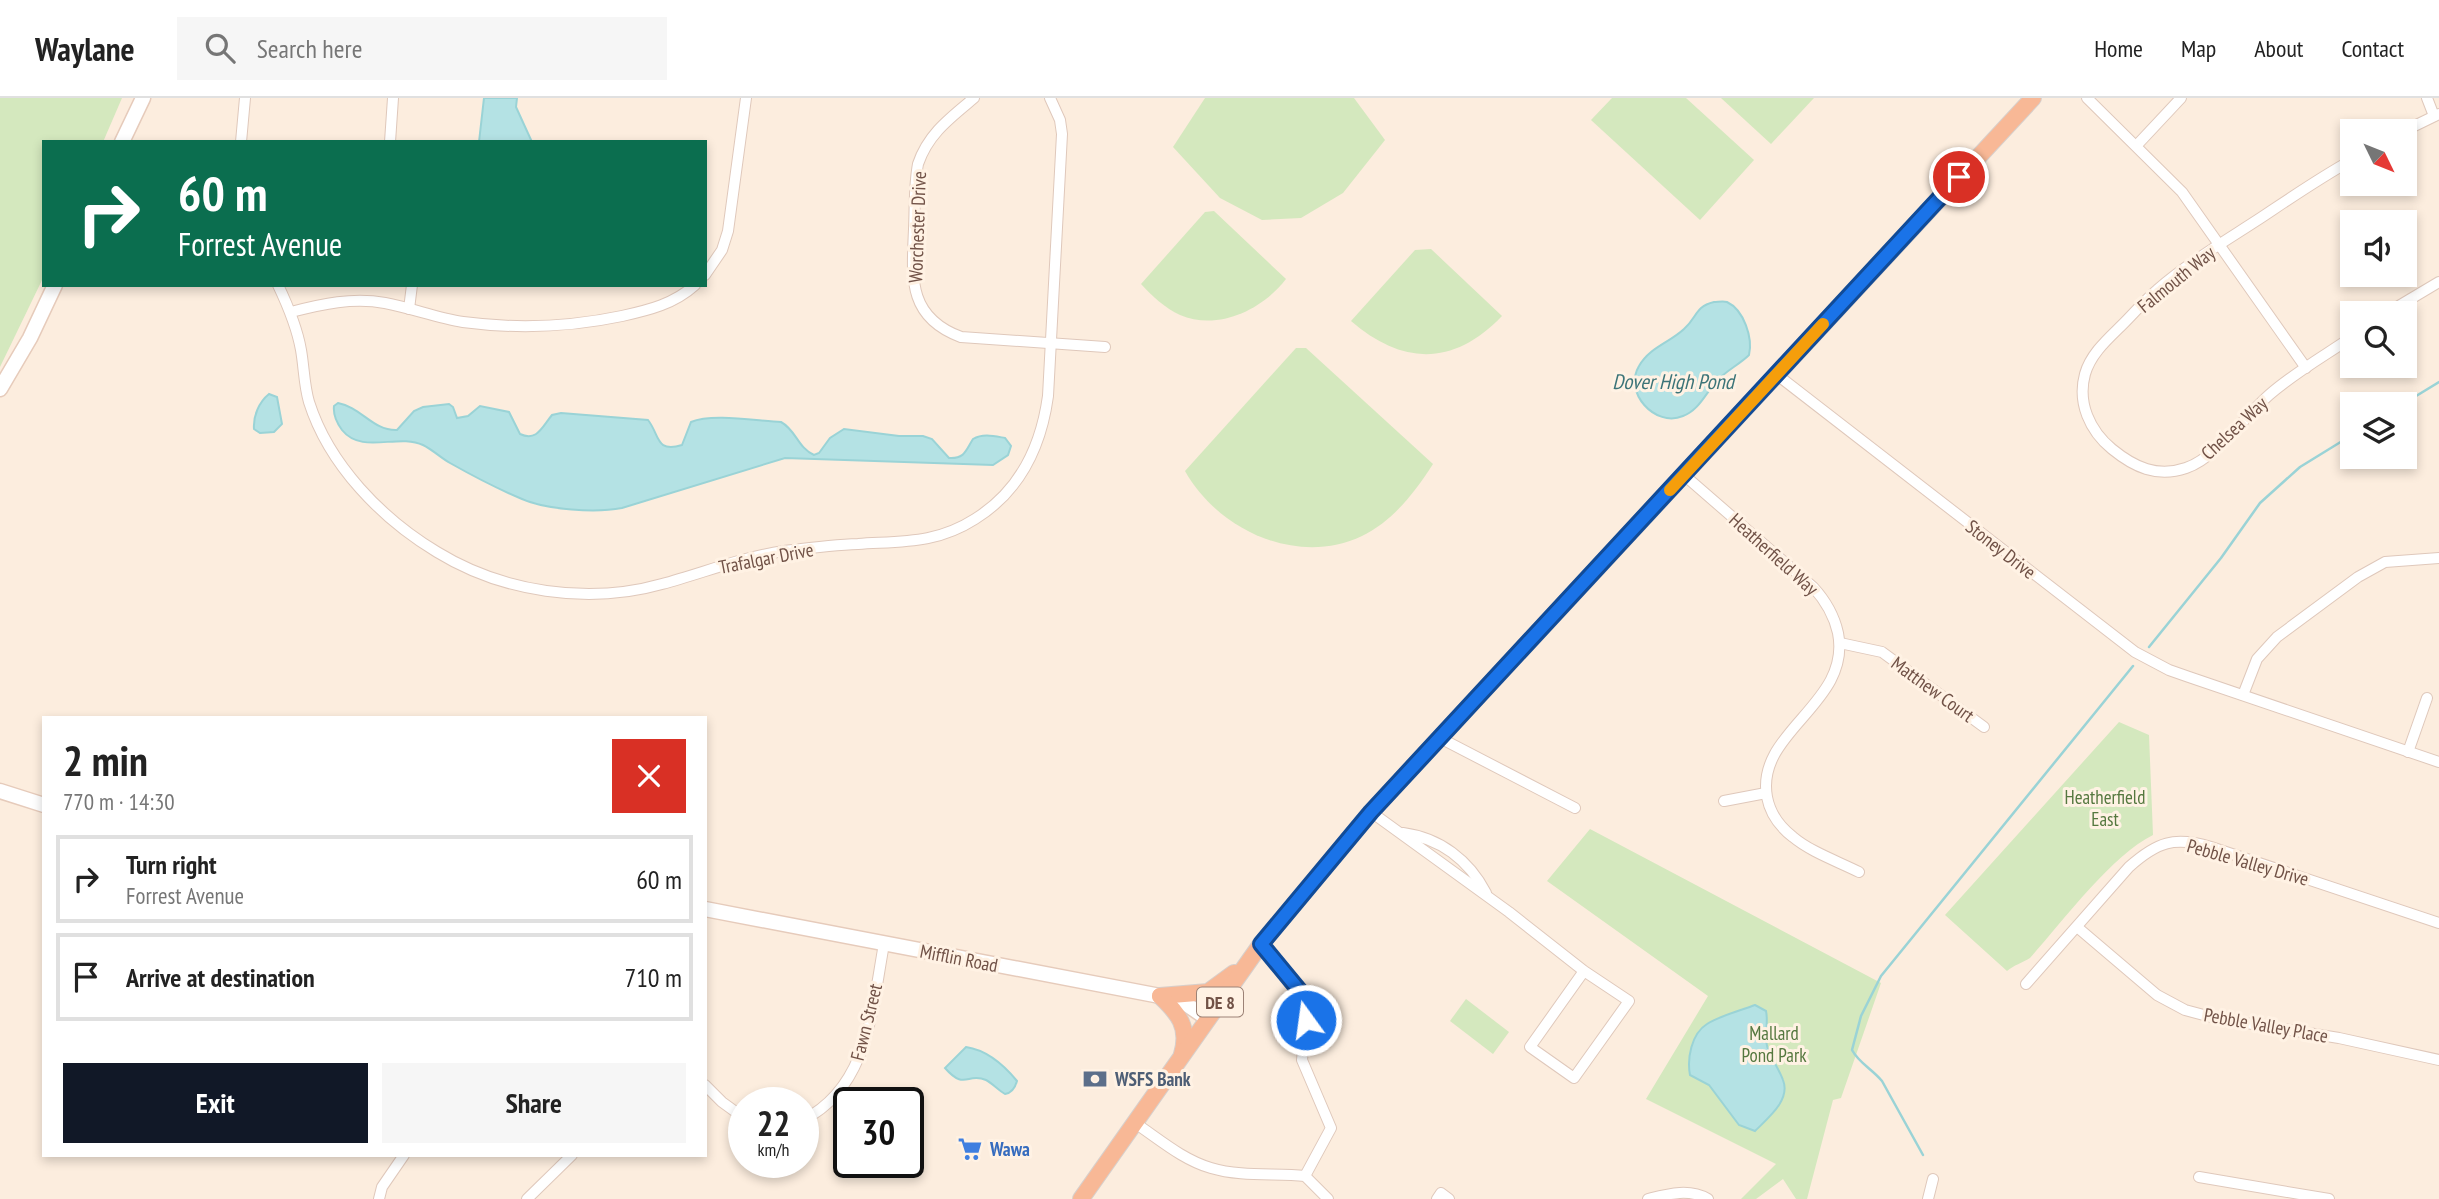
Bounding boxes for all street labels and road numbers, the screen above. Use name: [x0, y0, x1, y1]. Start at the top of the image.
street label: Worchester Drive: [903, 171, 931, 283]
street label: Falmouth Way: [2132, 240, 2220, 318]
street label: Chelsea Way: [2196, 391, 2273, 465]
street label: Heatherfield Way: [1724, 508, 1824, 601]
street label: Stoney Drive: [1961, 514, 2041, 584]
street label: Trafalgar Drive: [717, 537, 816, 579]
street label: Matthew Court: [1887, 651, 1980, 728]
street label: Pebble Valley Drive: [2184, 833, 2312, 891]
street label: Mifflin Road: [918, 939, 1000, 977]
street label: Fawn Street: [845, 980, 887, 1063]
road number: DE 8: [1197, 988, 1243, 1016]
street label: Pebble Valley Place: [2202, 1002, 2330, 1048]

